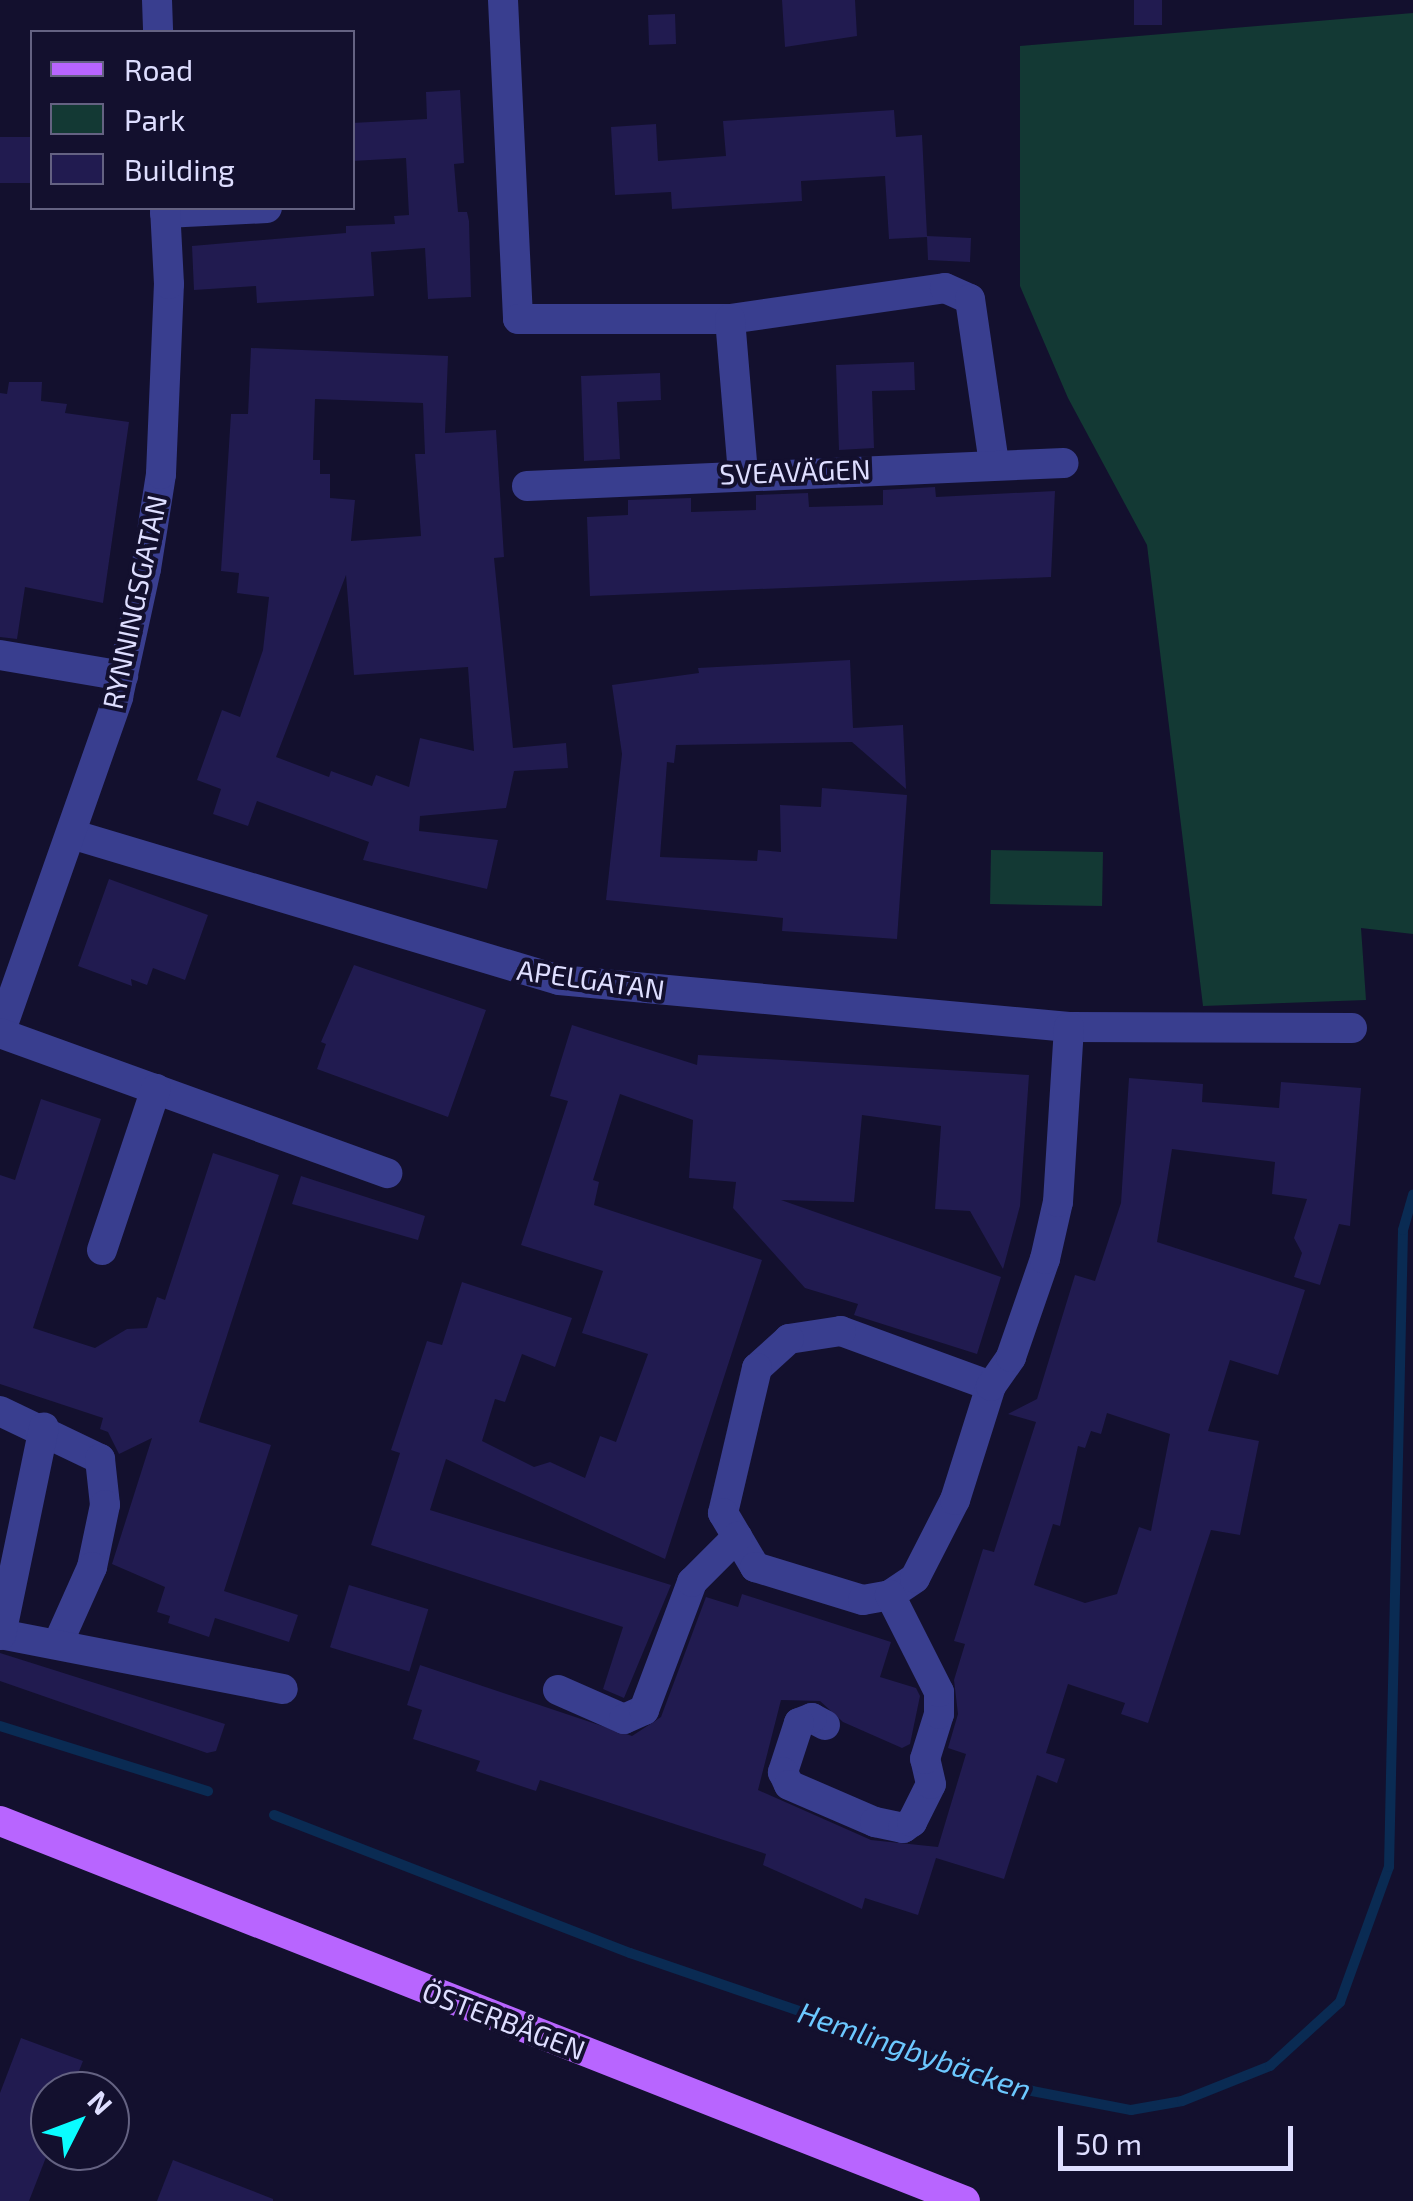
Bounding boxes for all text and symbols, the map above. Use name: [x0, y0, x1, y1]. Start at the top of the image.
legend: [30, 30, 355, 210]
text: Road: [124, 51, 193, 87]
text: Park: [124, 101, 185, 137]
text: Building: [124, 151, 235, 187]
street label: SVEAVÄGEN: [719, 452, 871, 490]
street label: RYNNINGSGATAN: [95, 492, 173, 712]
street label: APELGATAN: [515, 952, 667, 1006]
street label: ÖSTERBÅGEN: [418, 1974, 590, 2066]
water label: Hemlingbybäcken: [794, 1993, 1036, 2107]
north arrow: [30, 2071, 130, 2171]
text: N: [81, 2083, 120, 2121]
scale bar: [1063, 2106, 1298, 2168]
text: 50 m: [1075, 2125, 1142, 2161]

